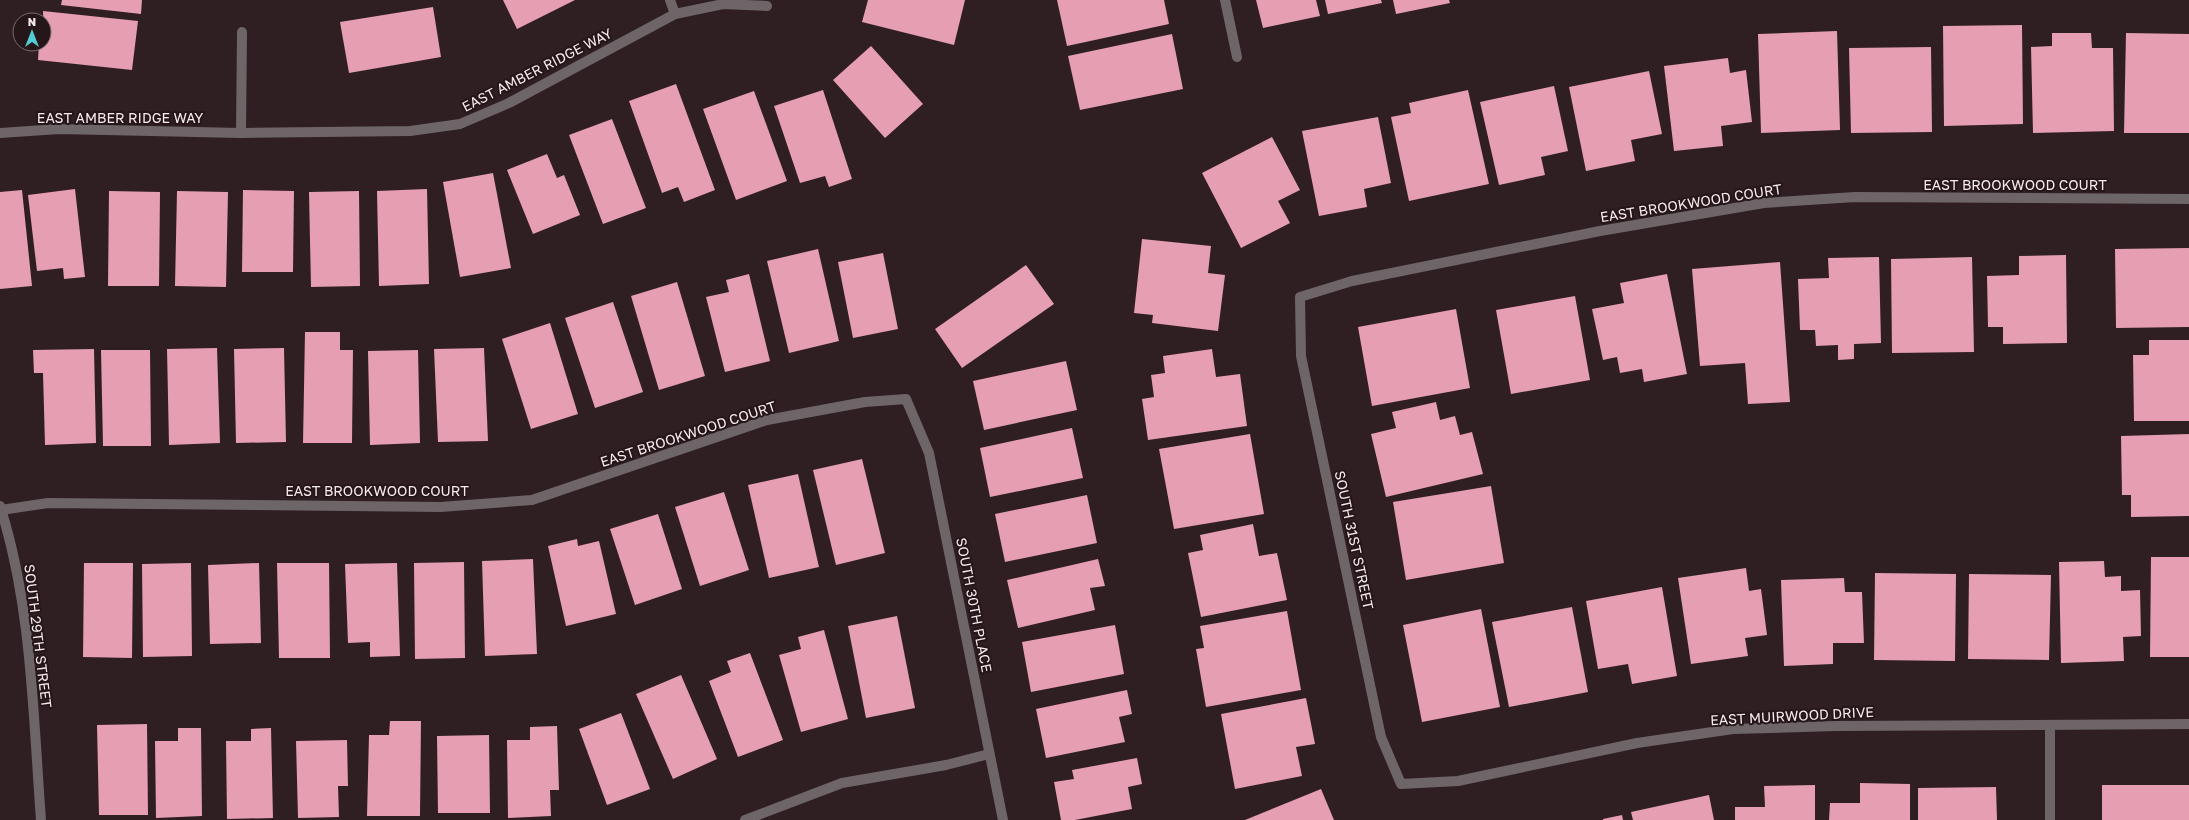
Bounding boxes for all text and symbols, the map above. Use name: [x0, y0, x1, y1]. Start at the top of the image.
north arrow: [12, 12, 52, 52]
text: N: [28, 15, 36, 28]
street label: EAST AMBER RIDGE WAY: [459, 24, 615, 115]
street label: EAST AMBER RIDGE WAY: [37, 109, 203, 126]
street label: EAST BROOKWOOD COURT: [1923, 176, 2107, 193]
street label: EAST BROOKWOOD COURT: [1599, 180, 1783, 225]
street label: EAST BROOKWOOD COURT: [598, 397, 778, 470]
street label: SOUTH 31ST STREET: [1331, 469, 1378, 611]
street label: EAST BROOKWOOD COURT: [285, 482, 469, 499]
street label: SOUTH 30TH PLACE: [953, 536, 996, 674]
street label: SOUTH 29TH STREET: [21, 563, 56, 709]
street label: EAST MUIRWOOD DRIVE: [1710, 703, 1874, 728]

